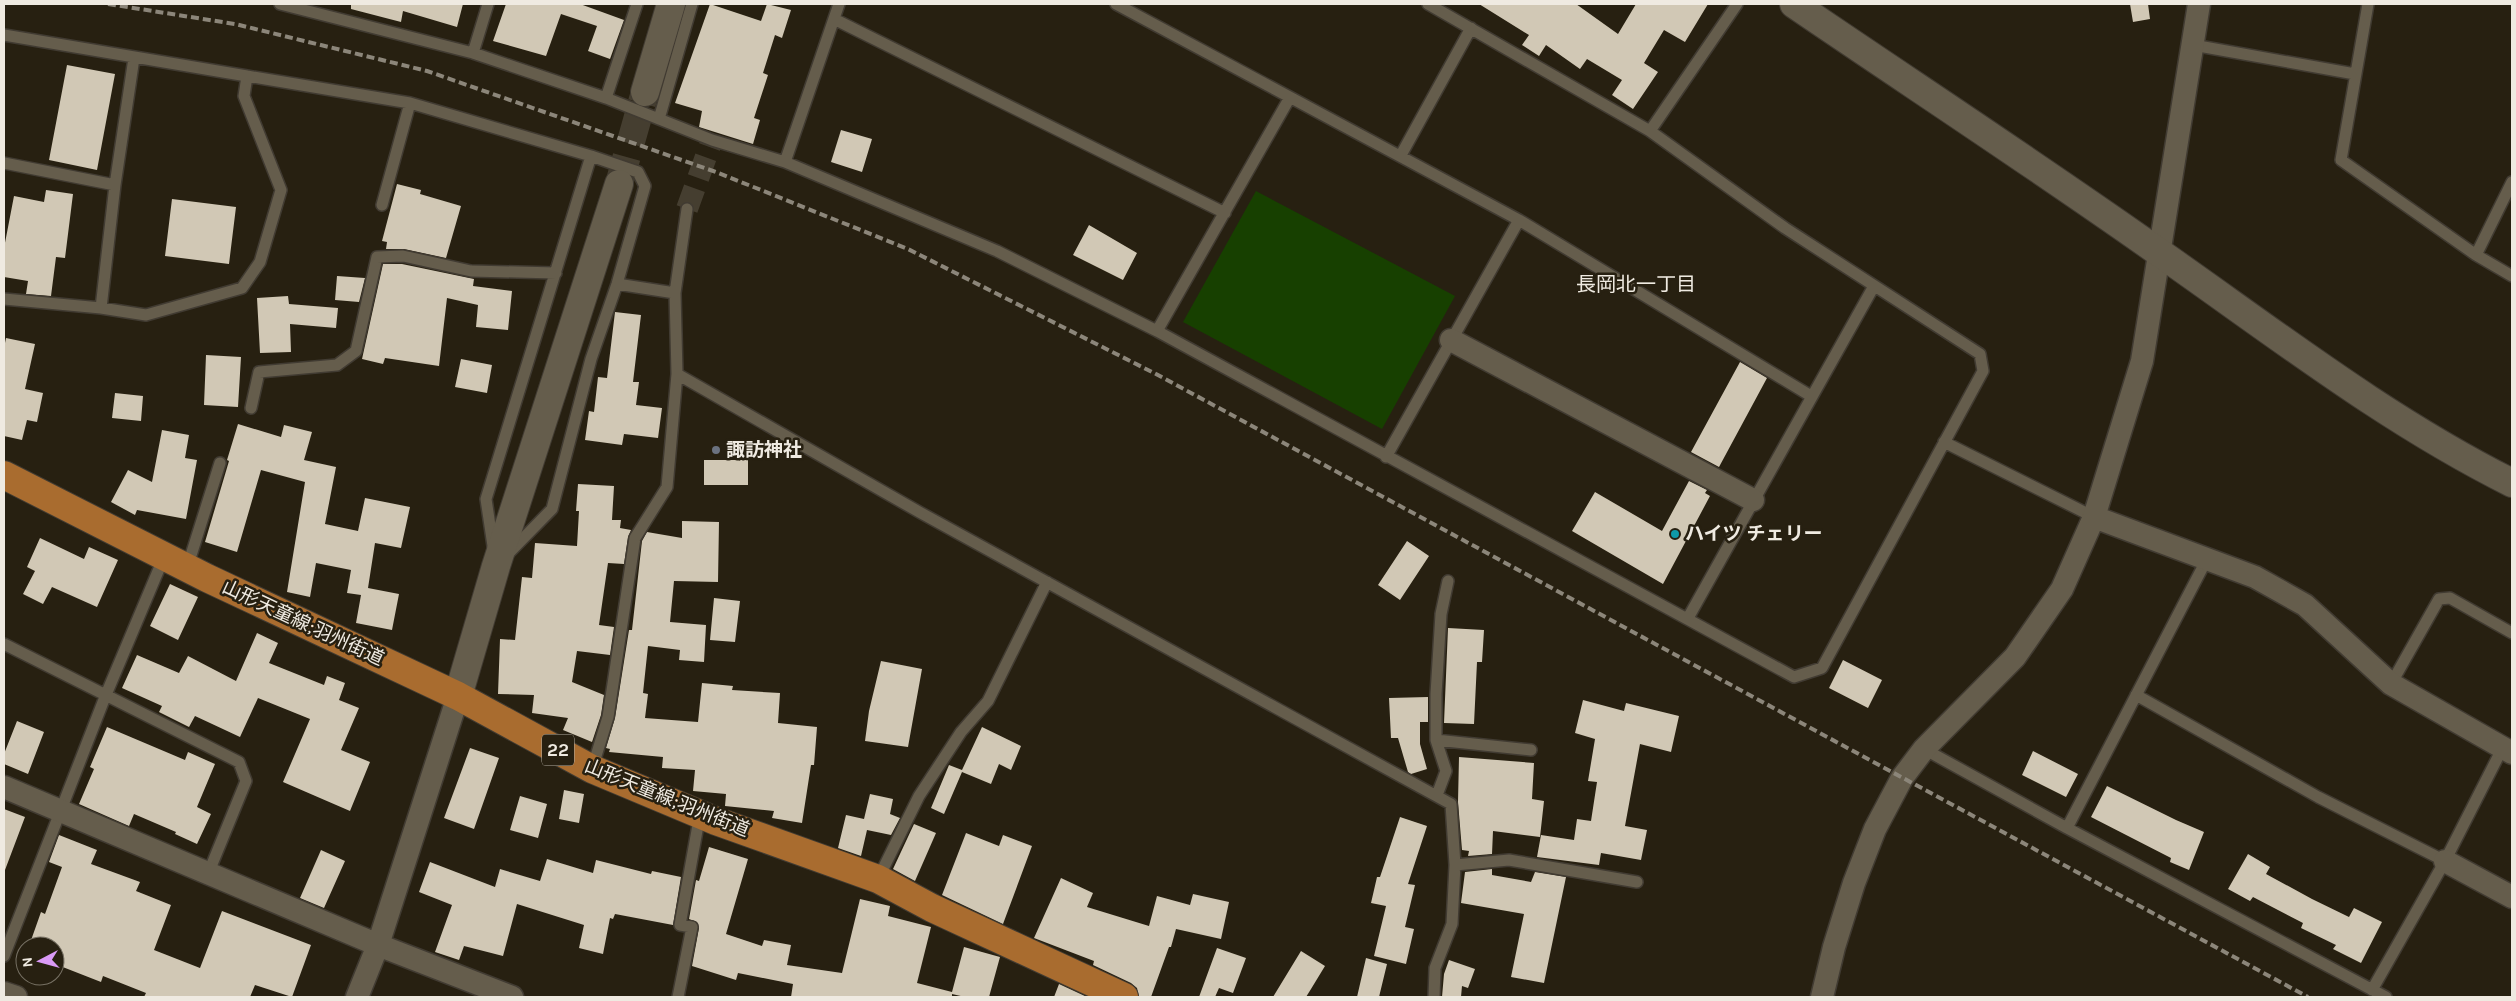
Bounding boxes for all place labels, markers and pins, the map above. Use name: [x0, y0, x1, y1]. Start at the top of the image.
place label: 諏訪神社: [726, 439, 802, 461]
marker: 諏訪神社: [710, 444, 722, 456]
place label: ハイツ チェリー: [1685, 523, 1822, 545]
marker: ハイツ チェリー: [1669, 528, 1681, 540]

